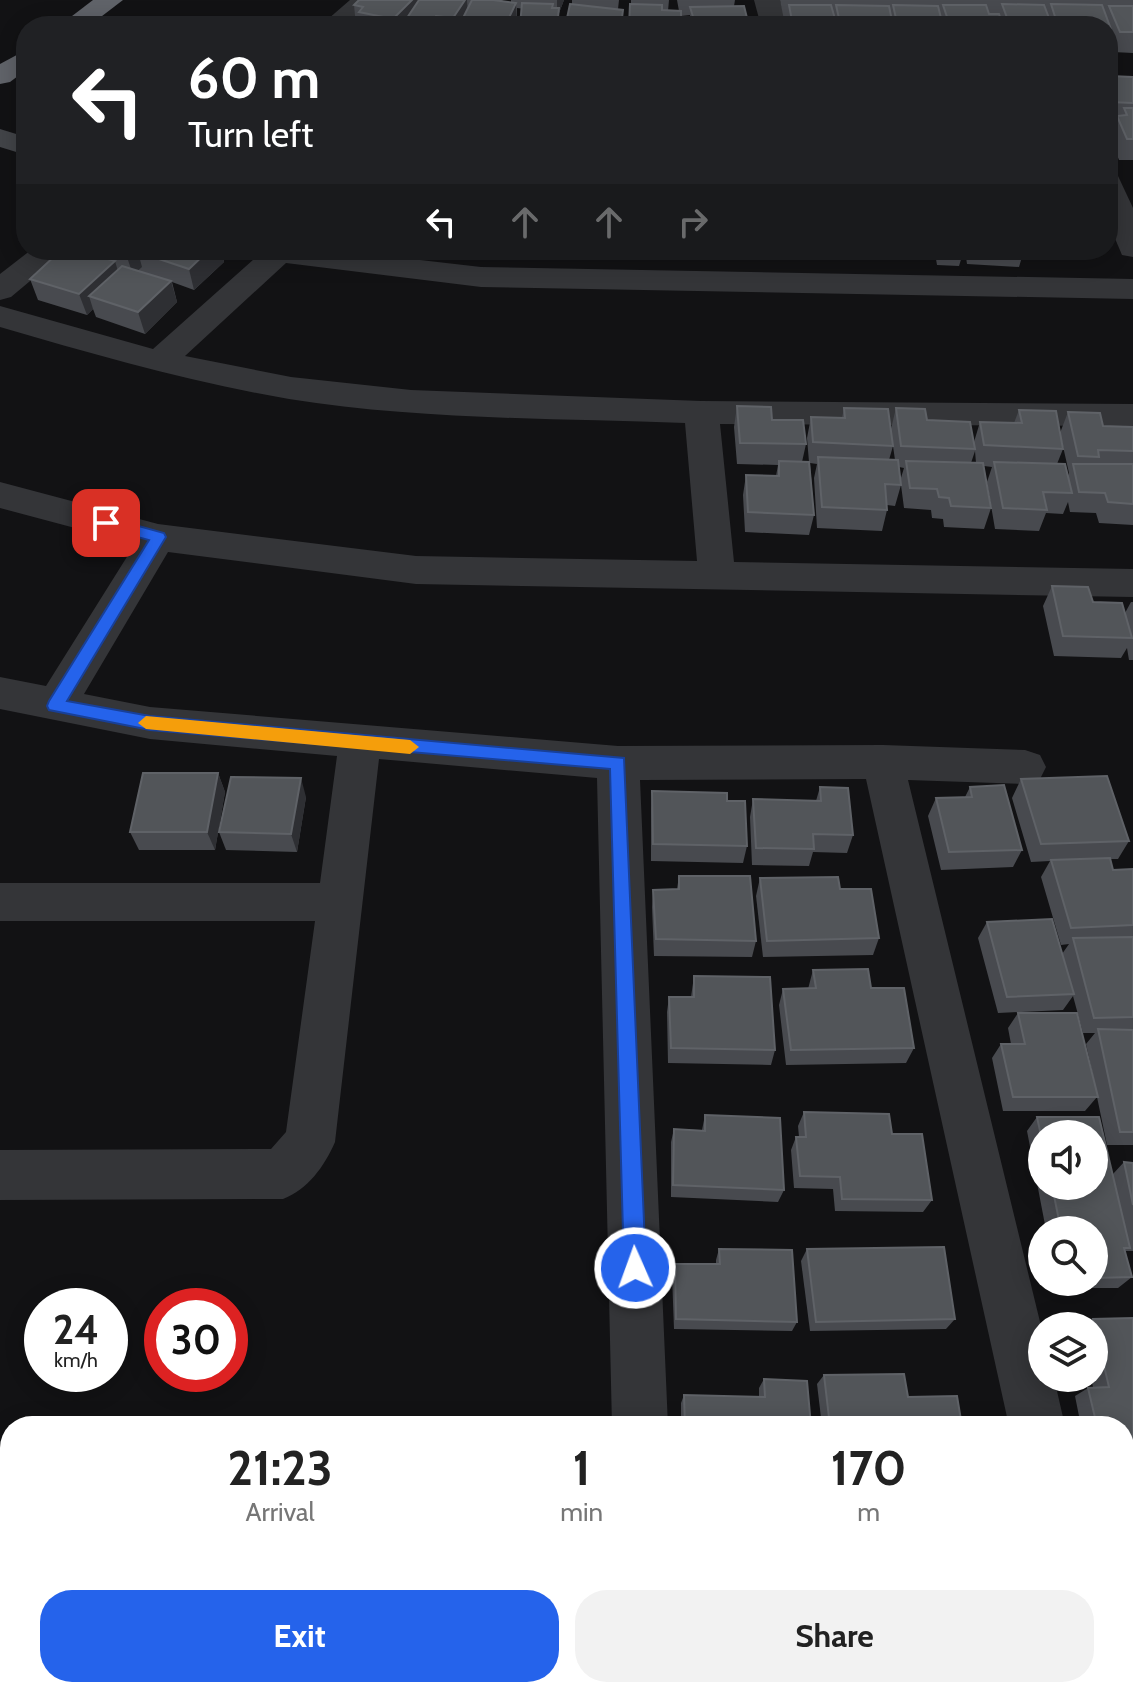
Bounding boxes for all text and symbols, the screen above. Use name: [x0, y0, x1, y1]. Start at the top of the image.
text: 60 m: [188, 44, 320, 112]
icon: left: [56, 48, 160, 152]
text: Turn left: [188, 112, 313, 156]
icon: left: [419, 200, 463, 244]
icon: ahead: [503, 200, 547, 244]
icon: ahead: [587, 200, 631, 244]
icon: right: [671, 200, 715, 244]
pin: [72, 489, 140, 557]
icon: arrive: [84, 501, 128, 545]
map controls: [1028, 1120, 1108, 1392]
button: sound: [1028, 1120, 1108, 1200]
button: search: [1028, 1216, 1108, 1296]
position arrow: [593, 1226, 677, 1310]
speed limit sign: 30: [144, 1288, 248, 1392]
text: 24: [53, 1305, 99, 1354]
button: layers: [1028, 1312, 1108, 1392]
text: km/h: [54, 1348, 98, 1372]
text: 21:23: [228, 1439, 333, 1497]
text: 1: [573, 1439, 591, 1497]
text: 170: [831, 1439, 906, 1497]
text: Arrival: [246, 1496, 315, 1528]
text: min: [560, 1496, 603, 1528]
text: m: [857, 1496, 880, 1528]
button: Exit: [40, 1590, 559, 1682]
button: Share: [575, 1590, 1094, 1682]

